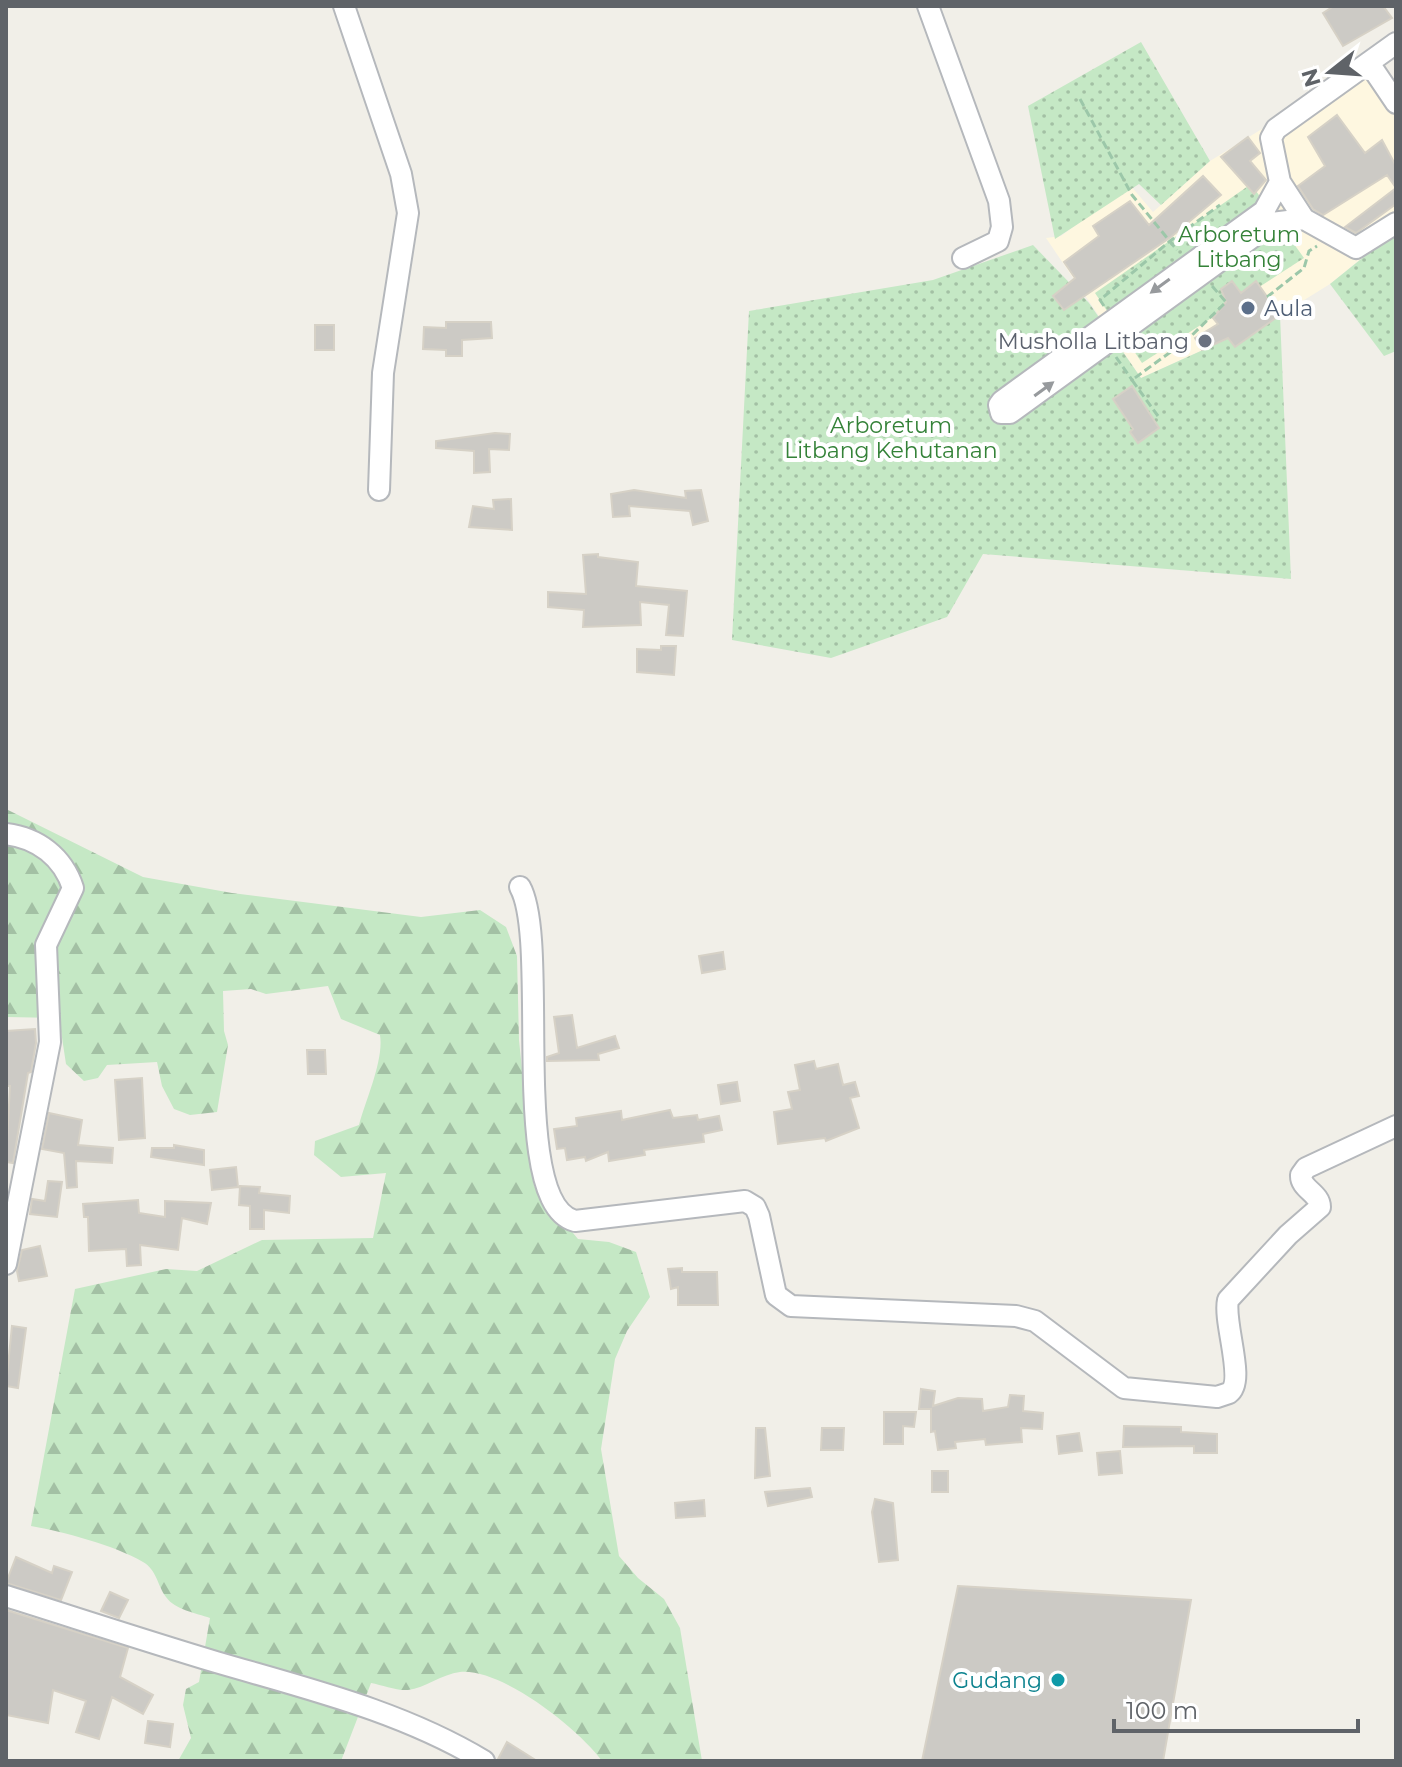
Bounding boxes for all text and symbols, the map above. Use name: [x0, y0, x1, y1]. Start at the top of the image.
north arrow: [1290, 32, 1370, 112]
text: N: [1296, 65, 1327, 90]
park label: Arboretum Litbang: [1178, 221, 1300, 273]
one-way arrow: [1150, 278, 1170, 294]
place label: Aula: [1264, 295, 1313, 322]
marker: Aula: [1239, 299, 1257, 317]
place label: Musholla Litbang: [998, 328, 1189, 355]
marker: Musholla Litbang: [1196, 332, 1214, 350]
one-way arrow: [1033, 382, 1054, 397]
park label: Arboretum Litbang Kehutanan: [784, 412, 998, 464]
place label: Gudang: [952, 1667, 1042, 1694]
marker: Gudang: [1049, 1671, 1067, 1689]
scale bar: [1114, 1683, 1358, 1733]
text: 100 m: [1126, 1696, 1198, 1725]

